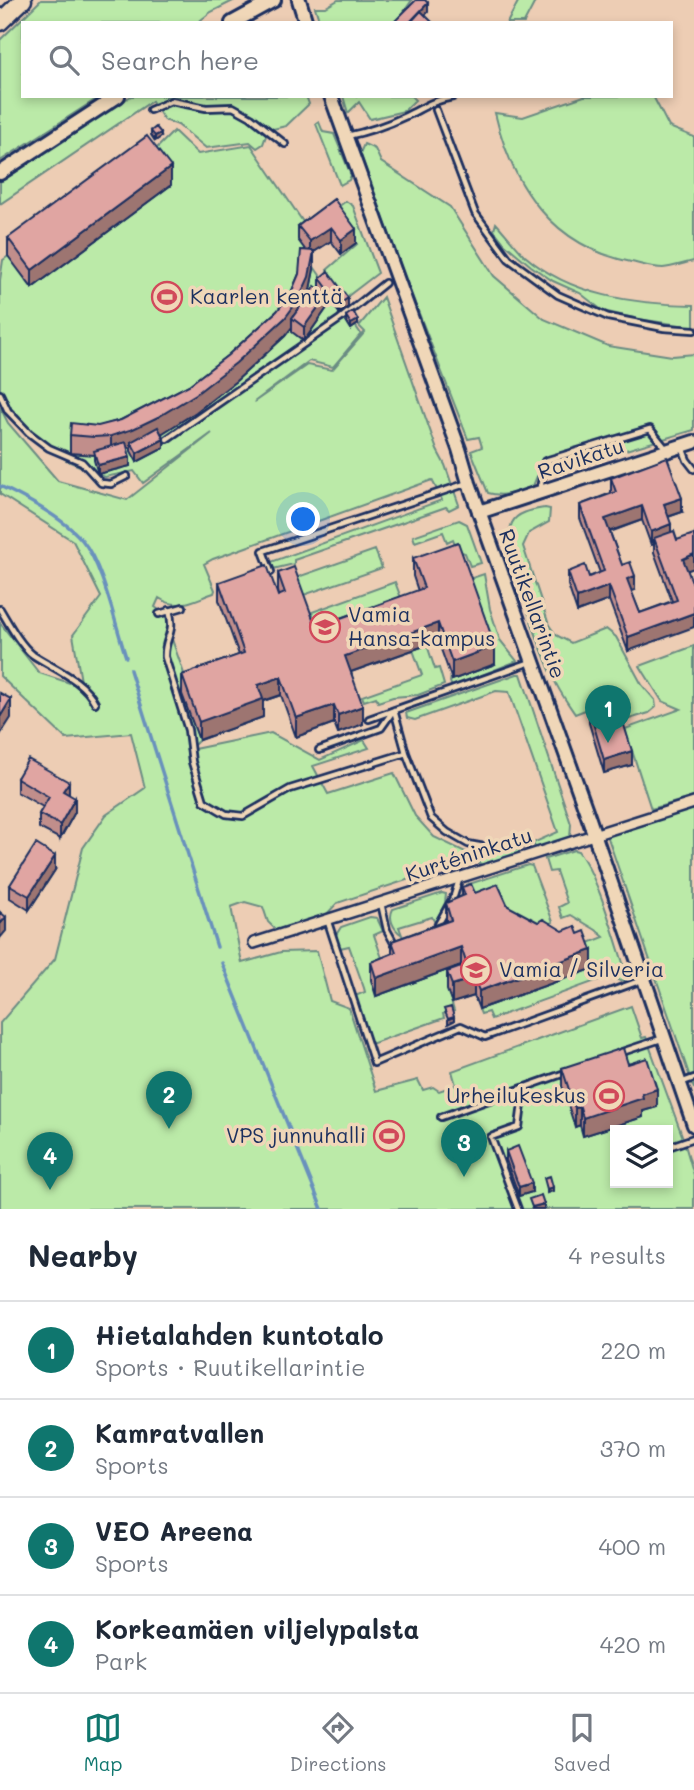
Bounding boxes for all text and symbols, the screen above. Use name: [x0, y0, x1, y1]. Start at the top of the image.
search box: [21, 21, 673, 98]
icon: search: [45, 41, 83, 79]
text: Search here: [101, 43, 259, 77]
sports icon: Kaarlen kenttä: [150, 280, 184, 314]
place label: Kaarlen kenttä: [190, 282, 343, 309]
street label: Ravikatu: [534, 431, 627, 484]
your location: [286, 502, 320, 536]
street label: Ruutikellarintie: [494, 525, 573, 682]
place label: Vamia Hansa-kampus: [348, 600, 495, 651]
school or university icon: Vamia Hansa-kampus: [308, 610, 342, 644]
pin: 1: [585, 685, 631, 743]
street label: Kurténinkatu: [402, 820, 535, 887]
school or university icon: Vamia / Silveria: [459, 953, 493, 987]
place label: Vamia / Silveria: [499, 955, 664, 982]
pin: 2: [146, 1071, 192, 1129]
sports icon: Urheilukeskus: [592, 1079, 626, 1113]
place label: Urheilukeskus: [446, 1081, 586, 1108]
sports icon: VPS junnuhalli: [372, 1119, 406, 1153]
pin: 3: [441, 1119, 487, 1177]
place label: VPS junnuhalli: [226, 1121, 366, 1148]
map controls: [610, 1125, 673, 1188]
button: layers: [610, 1125, 673, 1188]
pin: 4: [27, 1132, 73, 1190]
text: Nearby: [28, 1235, 138, 1275]
text: 4 results: [569, 1240, 666, 1270]
text: Hietalahden kuntotalo: [95, 1318, 384, 1352]
text: 1: [46, 1335, 56, 1365]
text: 220 m: [600, 1335, 666, 1365]
text: Sports · Ruutikellarintie: [95, 1352, 365, 1382]
text: Kamratvallen: [95, 1416, 264, 1450]
text: 2: [45, 1433, 57, 1463]
text: 370 m: [600, 1433, 666, 1463]
text: Sports: [95, 1450, 169, 1480]
text: VEO Areena: [95, 1514, 253, 1548]
text: 3: [44, 1531, 58, 1561]
text: 400 m: [598, 1531, 666, 1561]
text: Sports: [95, 1548, 169, 1578]
text: Korkeamäen viljelypalsta: [95, 1612, 420, 1646]
text: 4: [44, 1629, 58, 1659]
text: 420 m: [600, 1629, 666, 1659]
text: Park: [95, 1646, 147, 1676]
tab: Map: [84, 1709, 122, 1776]
tab: Directions: [290, 1709, 386, 1776]
tab: Saved: [554, 1709, 610, 1776]

